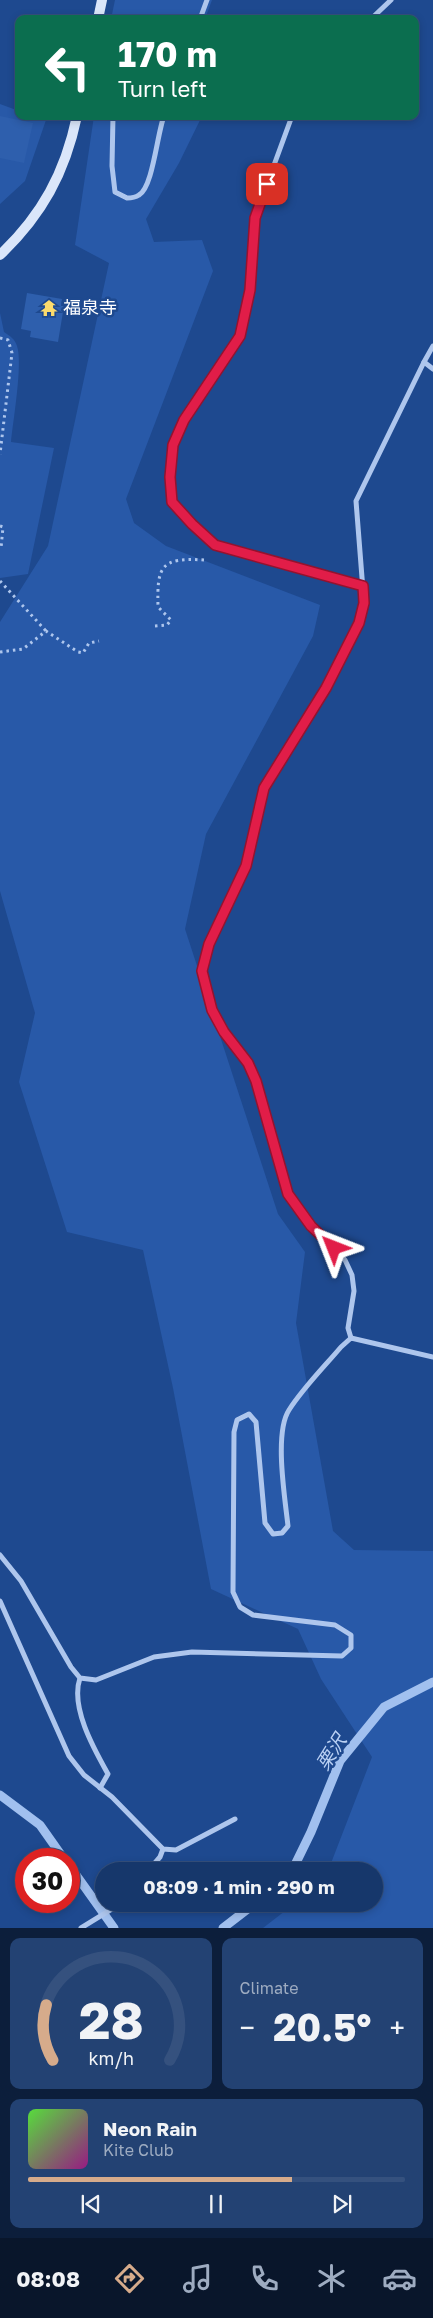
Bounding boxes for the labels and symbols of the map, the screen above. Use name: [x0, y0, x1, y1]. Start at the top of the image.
pin: [246, 163, 288, 205]
place label: 福泉寺: [63, 296, 117, 318]
temple icon: 福泉寺: [39, 298, 59, 318]
position arrow: [307, 1221, 359, 1273]
water label: 栗沢: [311, 1727, 352, 1774]
speed limit sign: 30: [15, 1848, 80, 1913]

